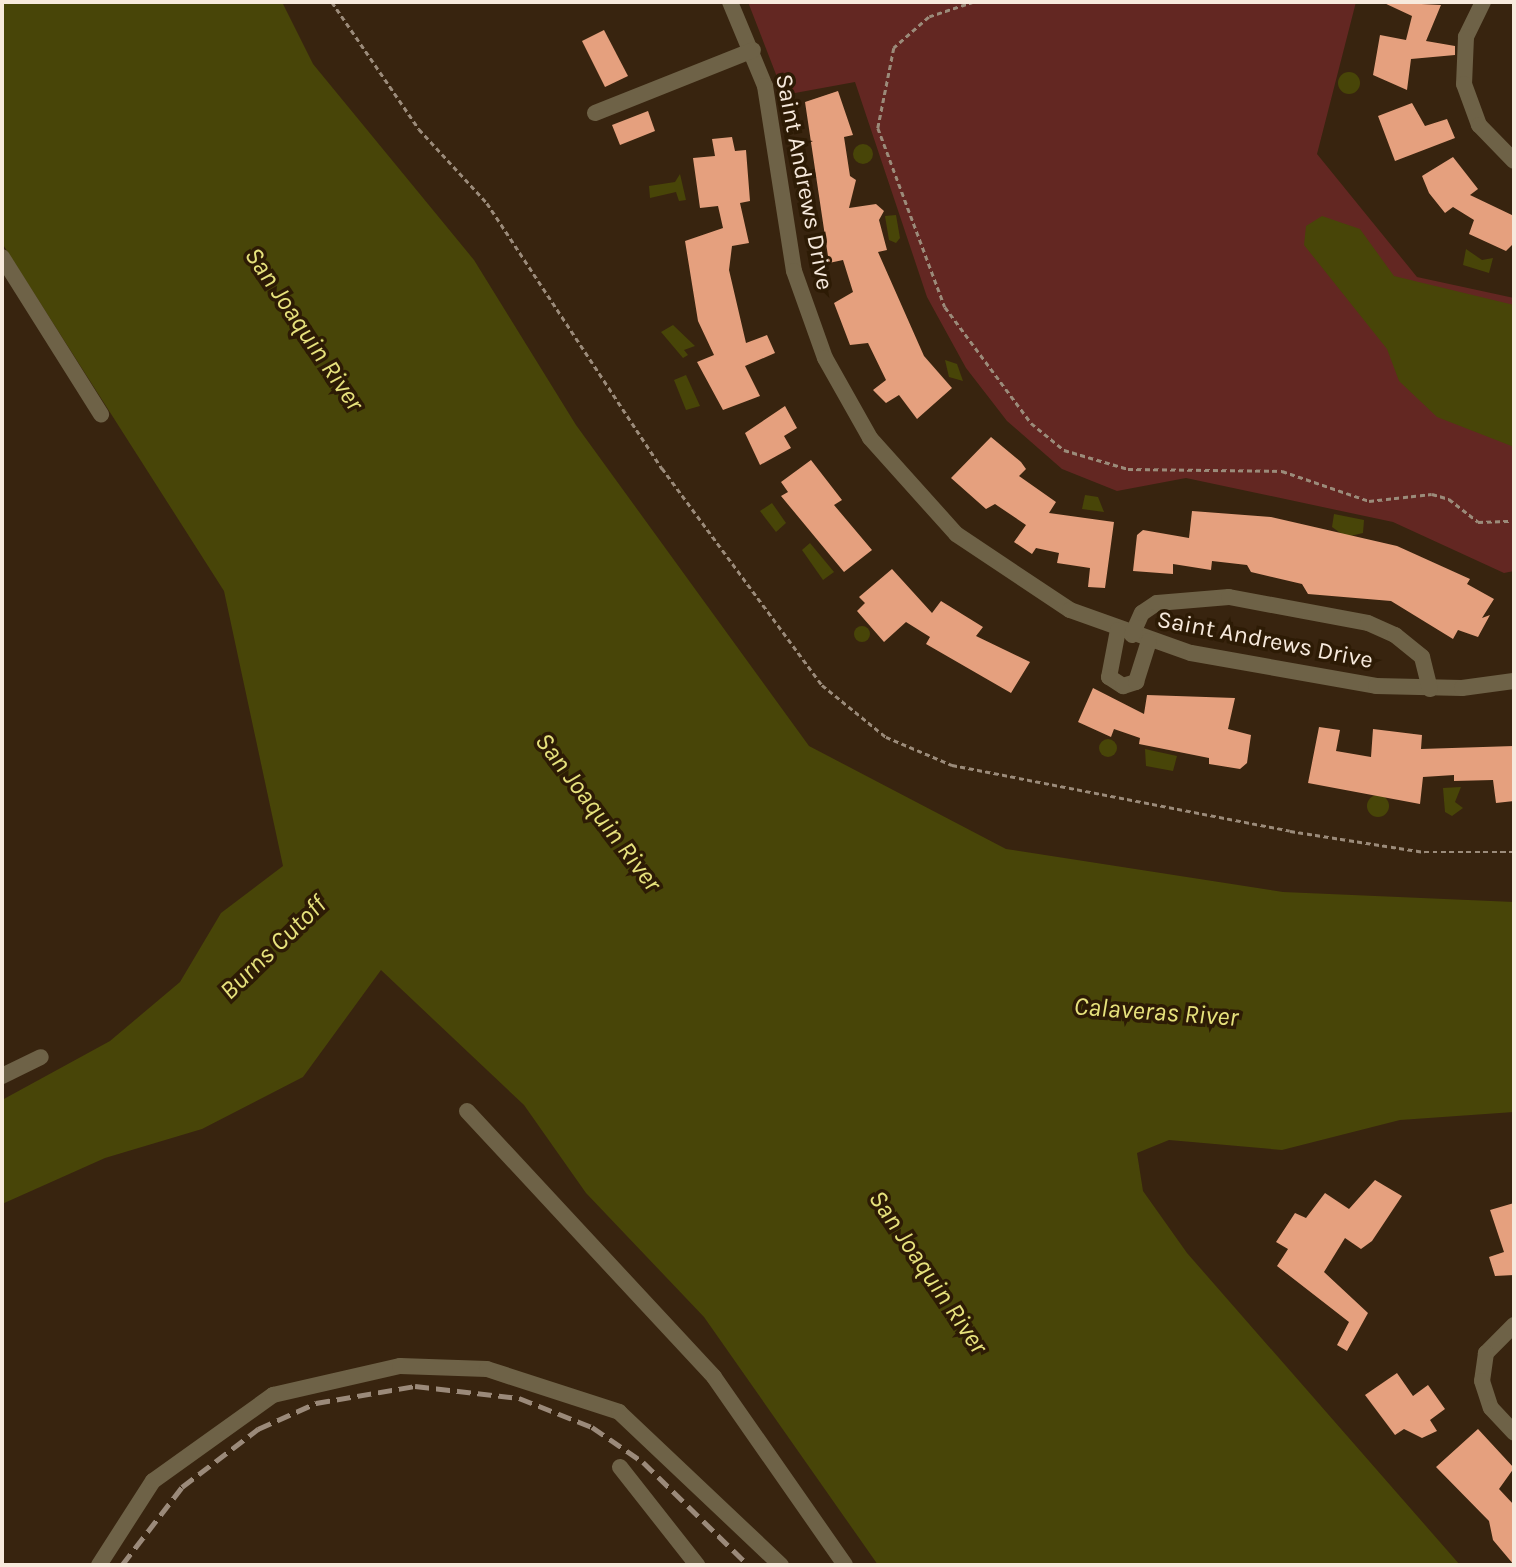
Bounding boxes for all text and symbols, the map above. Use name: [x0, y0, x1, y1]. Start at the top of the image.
street label: Saint Andrews Drive: [769, 72, 839, 292]
water label: San Joaquin River: [238, 241, 370, 417]
street label: Saint Andrews Drive: [1155, 605, 1375, 675]
water label: San Joaquin River: [528, 726, 668, 898]
water label: Burns Cutoff: [213, 890, 333, 1006]
water label: Calaveras River: [1073, 991, 1239, 1033]
water label: San Joaquin River: [862, 1184, 994, 1360]

